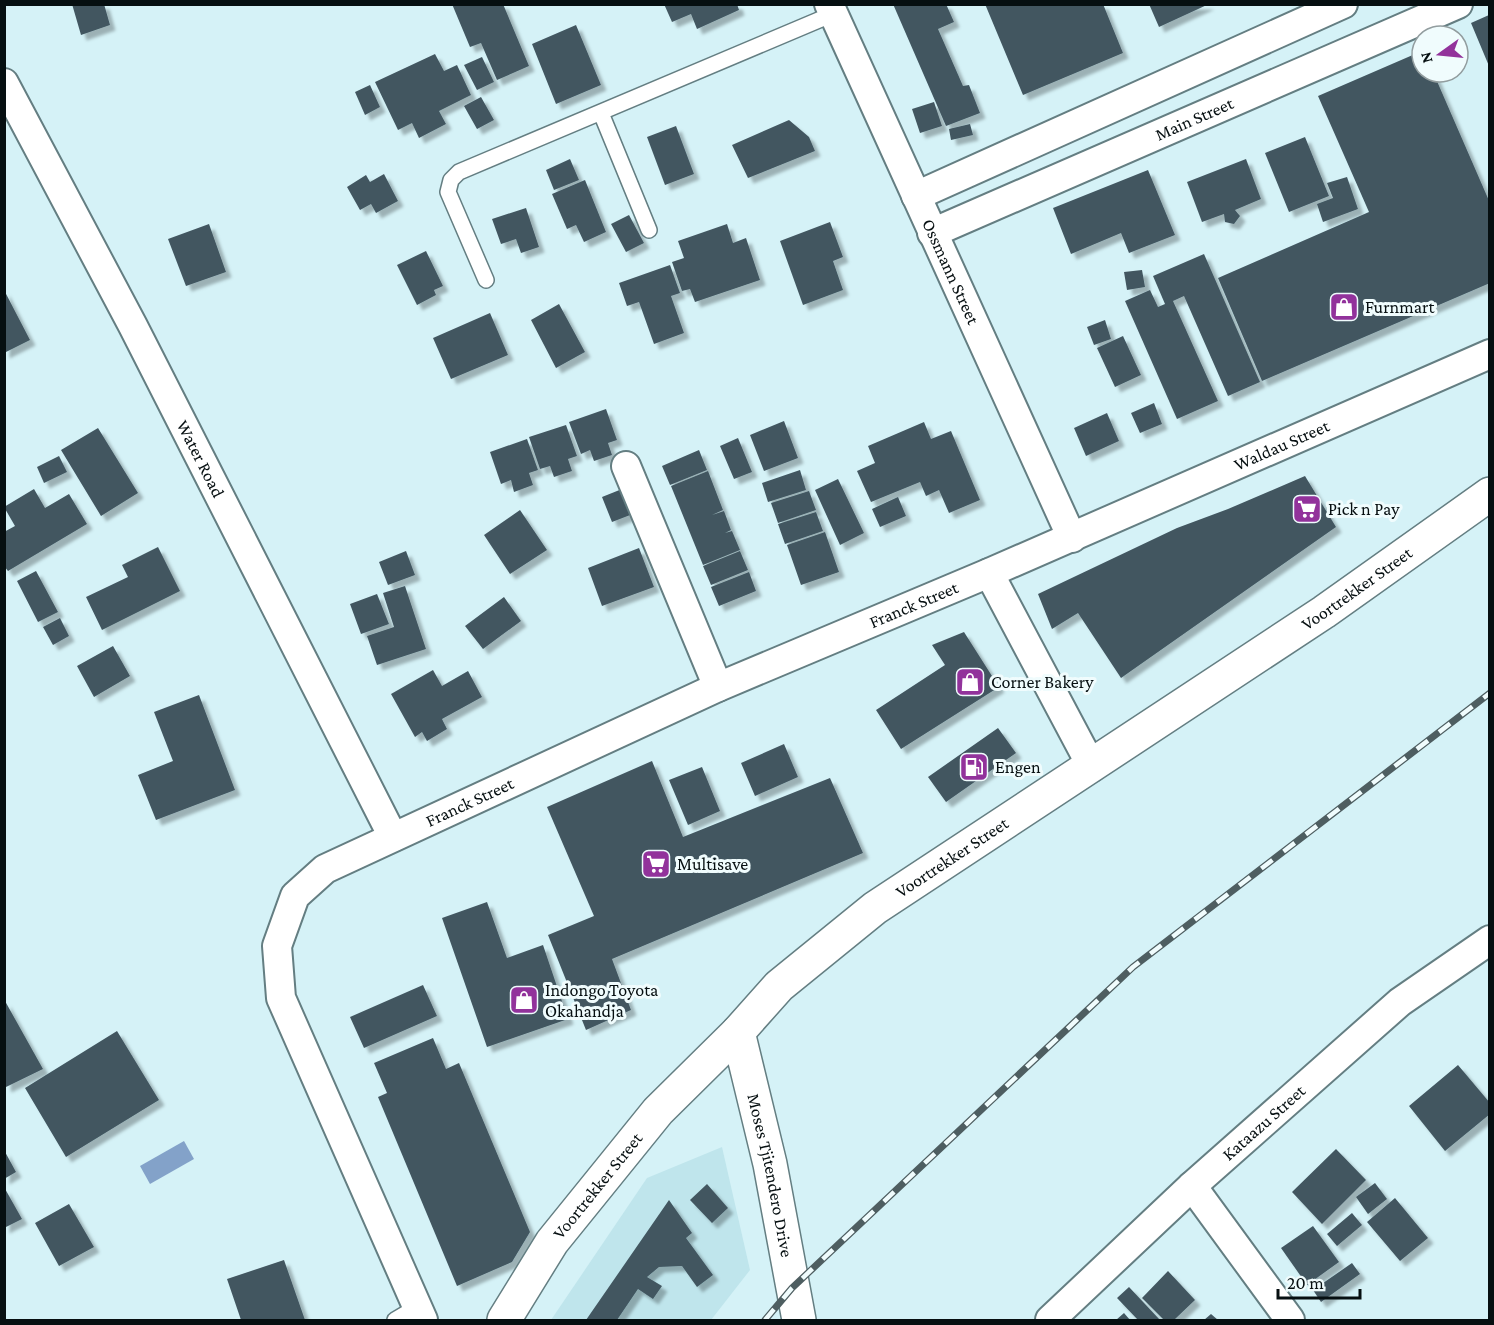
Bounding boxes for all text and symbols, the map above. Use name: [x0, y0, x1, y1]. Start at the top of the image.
north arrow: [1410, 24, 1470, 84]
text: N: [1416, 50, 1436, 65]
street label: Main Street: [1152, 93, 1237, 145]
street label: Ossmann Street: [918, 216, 984, 329]
shop icon: Furnmart: [1328, 291, 1360, 323]
place label: Furnmart: [1365, 297, 1435, 317]
street label: Waldau Street: [1231, 415, 1333, 475]
street label: Water Road: [173, 417, 229, 501]
supermarket icon: Pick n Pay: [1291, 493, 1323, 525]
place label: Pick n Pay: [1328, 499, 1400, 519]
street label: Voortrekker Street: [1298, 542, 1417, 634]
street label: Franck Street: [866, 577, 962, 632]
shop icon: Corner Bakery: [954, 666, 986, 698]
place label: Corner Bakery: [991, 672, 1094, 692]
fuel station icon: Engen: [958, 751, 990, 783]
place label: Engen: [995, 757, 1041, 777]
street label: Franck Street: [423, 773, 518, 831]
street label: Voortrekker Street: [892, 812, 1013, 902]
supermarket icon: Multisave: [640, 848, 672, 880]
place label: Multisave: [677, 854, 748, 874]
place label: Indongo Toyota Okahandja: [545, 980, 658, 1022]
shop icon: Indongo Toyota Okahandja: [508, 984, 540, 1016]
street label: Kataazu Street: [1218, 1080, 1310, 1164]
street label: Moses Tjitendero Drive: [743, 1092, 797, 1259]
street label: Voortrekker Street: [549, 1128, 647, 1243]
scale bar: [1278, 1262, 1360, 1300]
text: 20 m: [1287, 1273, 1324, 1293]

